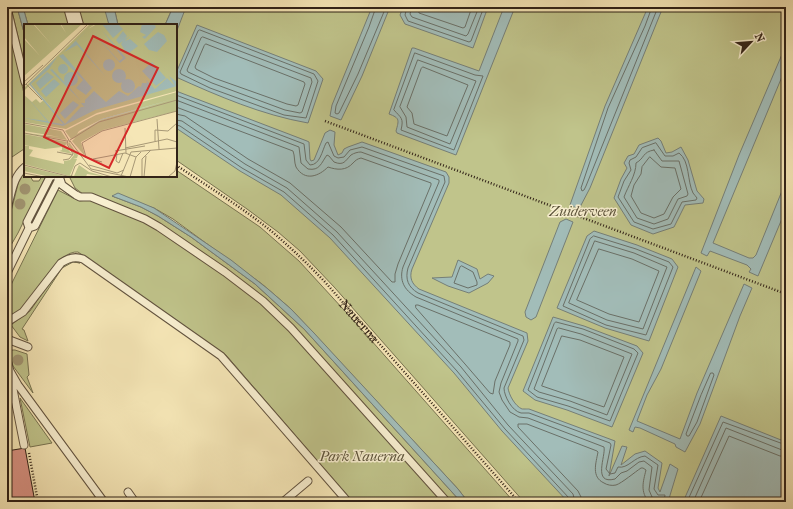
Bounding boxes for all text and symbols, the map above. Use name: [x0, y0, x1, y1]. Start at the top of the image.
north arrow: [731, 22, 771, 62]
inset map: [24, 24, 177, 177]
text: N: [752, 31, 767, 45]
park label: Zuiderveen: [548, 203, 617, 220]
street label: Nauerna: [336, 296, 383, 347]
park label: Park Nauerna: [319, 448, 405, 465]

